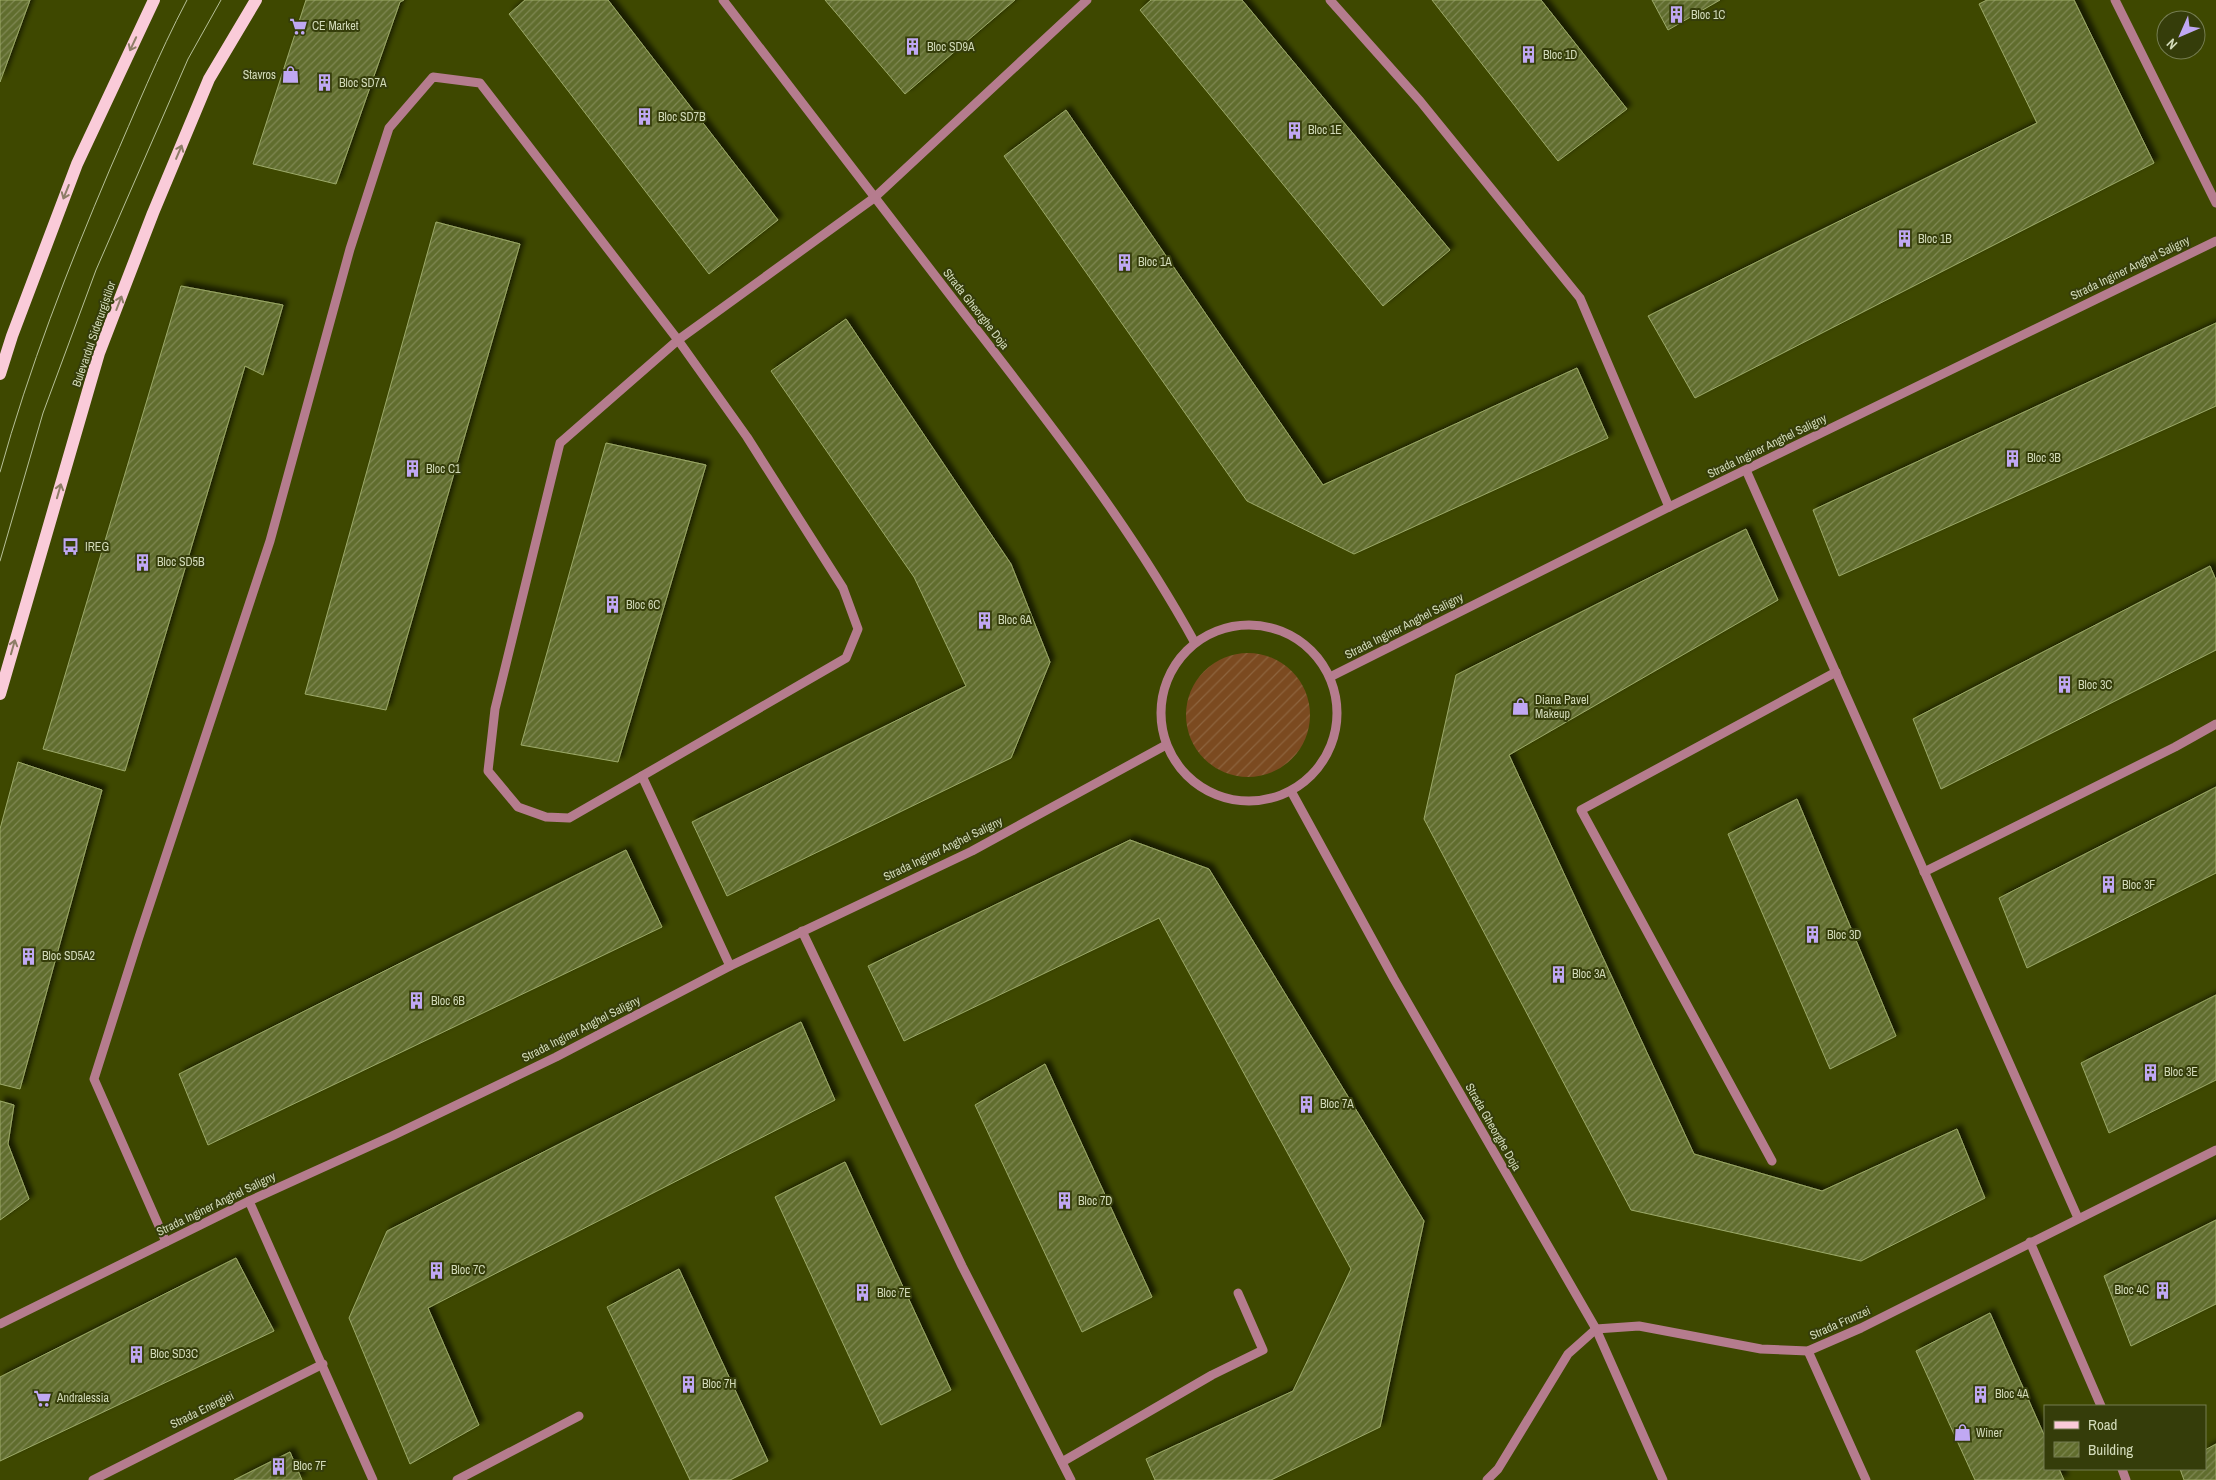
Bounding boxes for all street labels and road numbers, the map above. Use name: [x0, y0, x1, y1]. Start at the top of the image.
street label: Strada Inginer Anghel Saligny: [2068, 232, 2192, 304]
street label: Strada Gheorghe Doja: [939, 265, 1013, 353]
street label: Bulevardul Siderurgiștilor: [68, 278, 120, 389]
street label: Strada Inginer Anghel Saligny: [1705, 410, 1829, 482]
street label: Strada Inginer Anghel Saligny: [1342, 589, 1466, 663]
street label: Strada Inginer Anghel Saligny: [881, 813, 1005, 885]
street label: Strada Inginer Anghel Saligny: [519, 992, 643, 1066]
street label: Strada Gheorghe Doja: [1461, 1080, 1525, 1174]
street label: Strada Inginer Anghel Saligny: [154, 1168, 278, 1240]
street label: Strada Frunzei: [1807, 1302, 1873, 1344]
street label: Strada Energiei: [168, 1388, 236, 1432]

